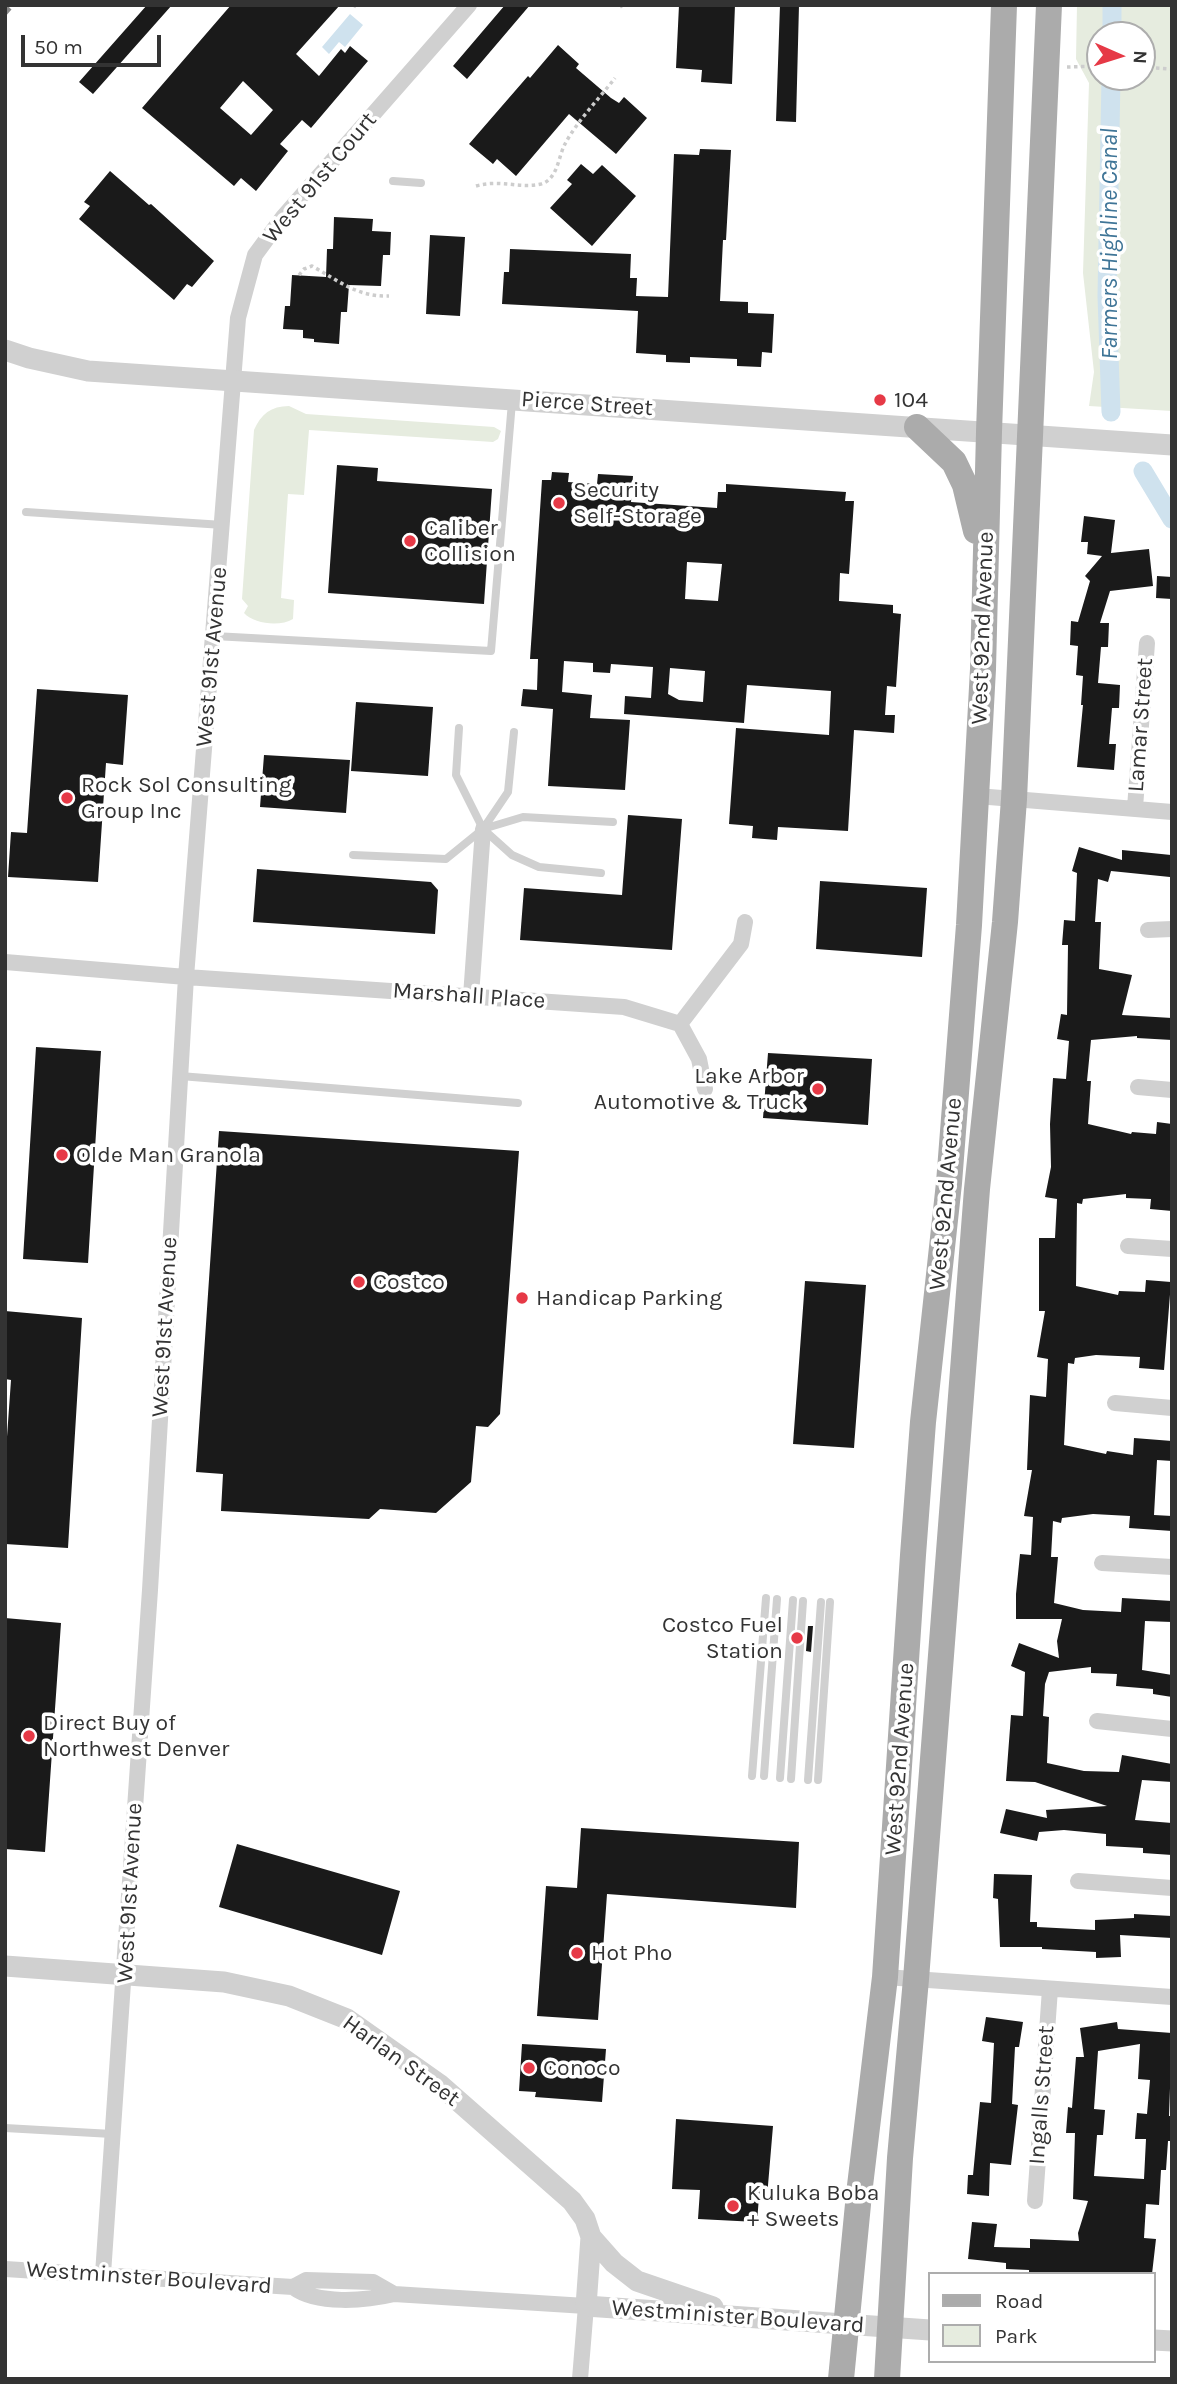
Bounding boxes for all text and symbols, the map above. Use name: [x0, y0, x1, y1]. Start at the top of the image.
scale bar: [24, 21, 164, 65]
north arrow: [1086, 21, 1156, 91]
text: 50 m: [34, 35, 83, 59]
text: N: [1129, 50, 1151, 64]
street label: West 91st Court: [257, 107, 383, 249]
water label: Farmers Highline Canal: [1096, 128, 1124, 360]
street label: Pierce Street: [520, 386, 654, 422]
place label: 104: [894, 386, 928, 414]
marker: 104: [872, 392, 888, 408]
place label: Security Self-Storage: [573, 476, 702, 530]
marker: Security Self-Storage: [551, 495, 567, 511]
place label: Caliber Collision: [424, 514, 516, 568]
street label: West 92nd Avenue: [966, 531, 1000, 725]
marker: Caliber Collision: [402, 533, 418, 549]
street label: West 91st Avenue: [190, 566, 234, 748]
street label: Lamar Street: [1123, 657, 1159, 793]
place label: Rock Sol Consulting Group Inc: [81, 771, 292, 825]
marker: Rock Sol Consulting Group Inc: [59, 790, 75, 806]
street label: Marshall Place: [392, 977, 546, 1015]
place label: Lake Arbor Automotive & Truck: [594, 1062, 804, 1116]
marker: Lake Arbor Automotive & Truck: [810, 1081, 826, 1097]
street label: West 92nd Avenue: [924, 1097, 968, 1291]
place label: Olde Man Granola: [76, 1141, 261, 1169]
marker: Olde Man Granola: [54, 1147, 70, 1163]
street label: West 91st Avenue: [146, 1236, 184, 1418]
place label: Costco: [373, 1268, 445, 1296]
marker: Costco: [351, 1274, 367, 1290]
place label: Handicap Parking: [536, 1284, 722, 1312]
marker: Handicap Parking: [514, 1290, 530, 1306]
place label: Costco Fuel Station: [662, 1611, 783, 1665]
marker: Costco Fuel Station: [789, 1630, 805, 1646]
street label: West 92nd Avenue: [879, 1662, 921, 1856]
place label: Direct Buy of Northwest Denver: [43, 1709, 229, 1763]
marker: Direct Buy of Northwest Denver: [21, 1728, 37, 1744]
street label: West 91st Avenue: [111, 1802, 149, 1984]
place label: Hot Pho: [591, 1939, 672, 1967]
marker: Hot Pho: [569, 1945, 585, 1961]
street label: Harlan Street: [337, 2009, 465, 2113]
street label: Ingalls Street: [1023, 2024, 1061, 2166]
place label: Conoco: [543, 2054, 621, 2082]
marker: Conoco: [521, 2060, 537, 2076]
place label: Kuluka Boba + Sweets: [747, 2179, 880, 2233]
marker: Kuluka Boba + Sweets: [725, 2198, 741, 2214]
street label: Westminster Boulevard: [25, 2256, 273, 2300]
legend: [928, 2272, 1156, 2363]
text: Road: [995, 2289, 1043, 2313]
street label: Westminister Boulevard: [611, 2294, 865, 2340]
text: Park: [995, 2324, 1038, 2348]

